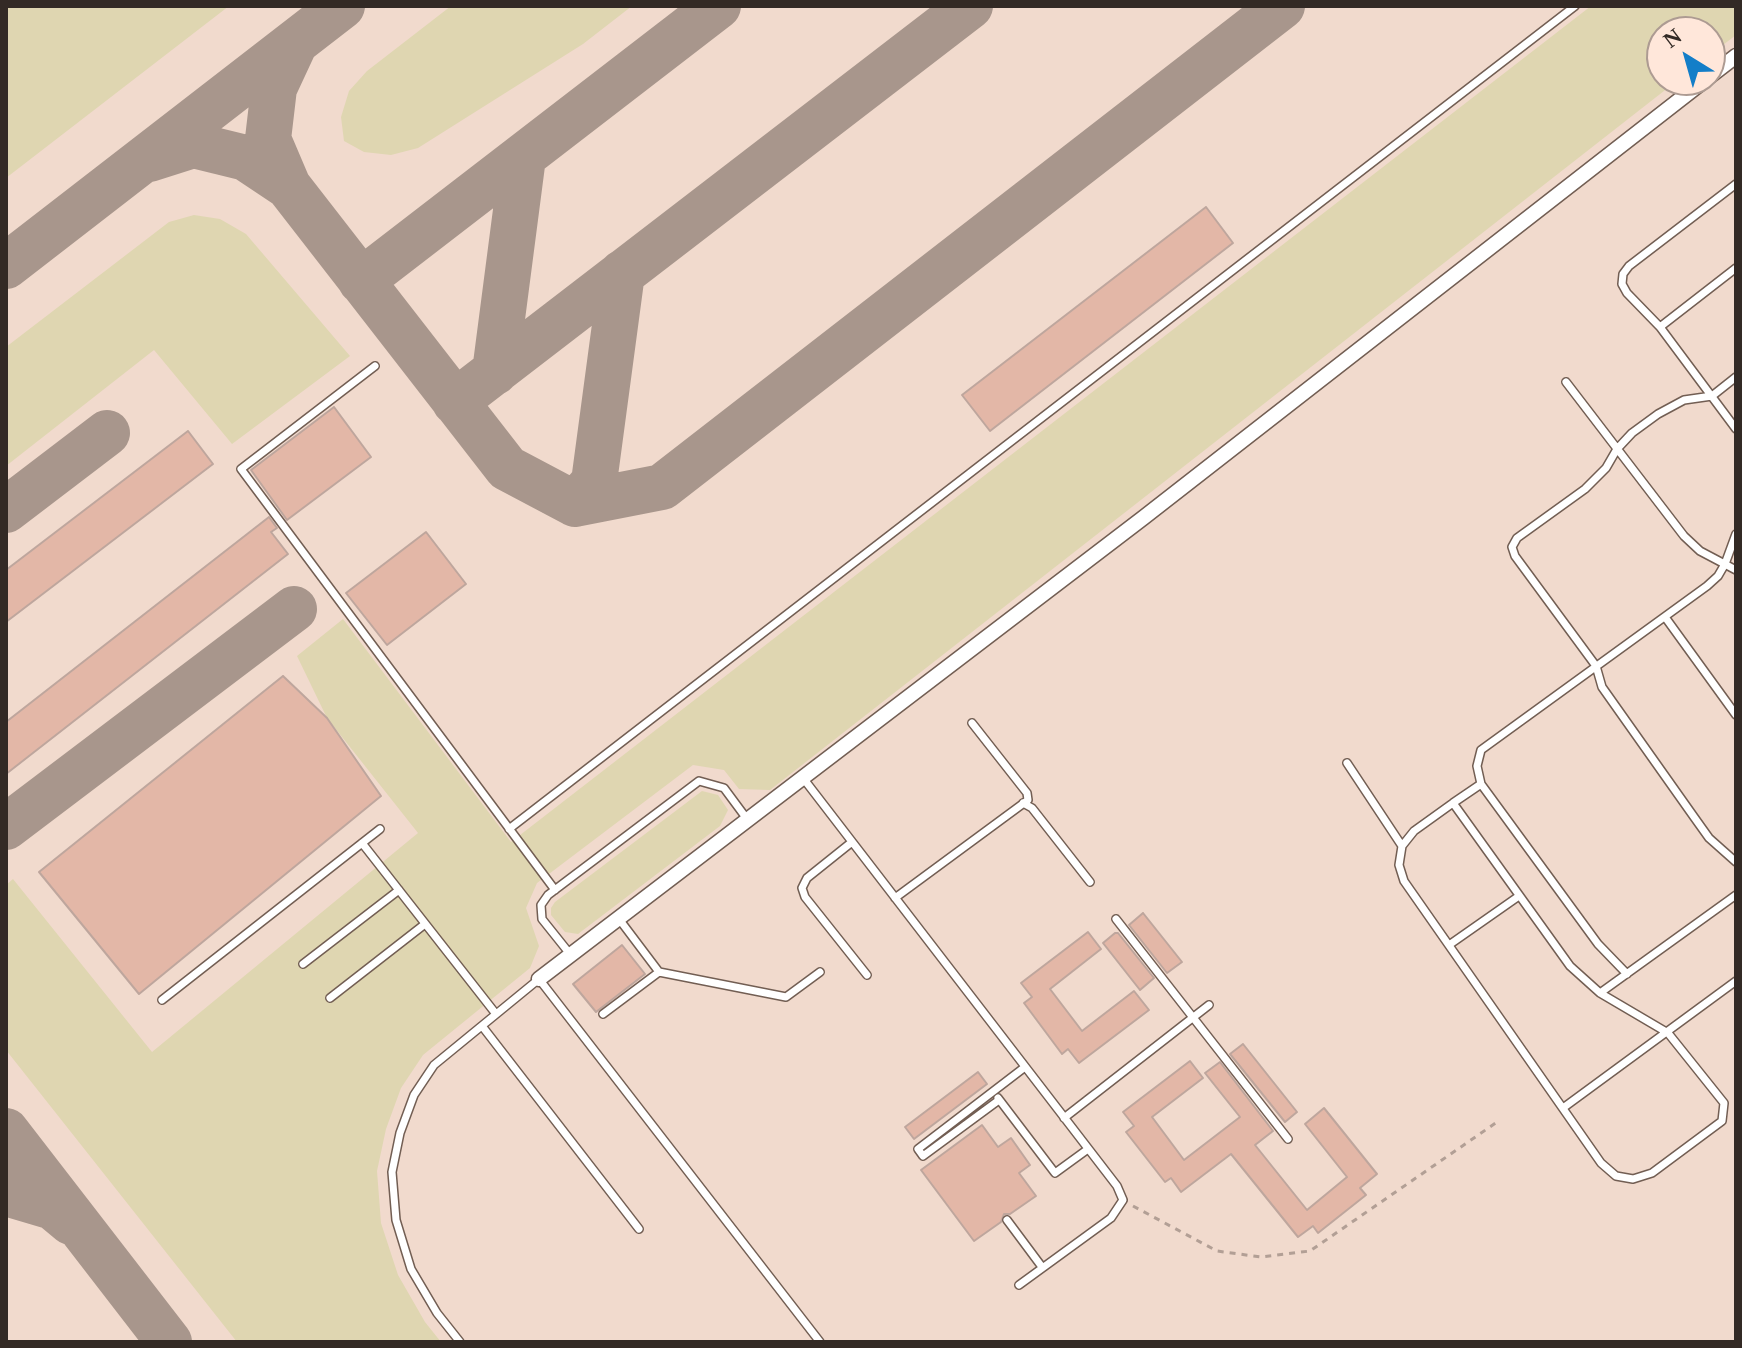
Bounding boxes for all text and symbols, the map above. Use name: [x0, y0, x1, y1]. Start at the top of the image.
north arrow: [1646, 16, 1726, 96]
text: N: [1659, 23, 1686, 53]

